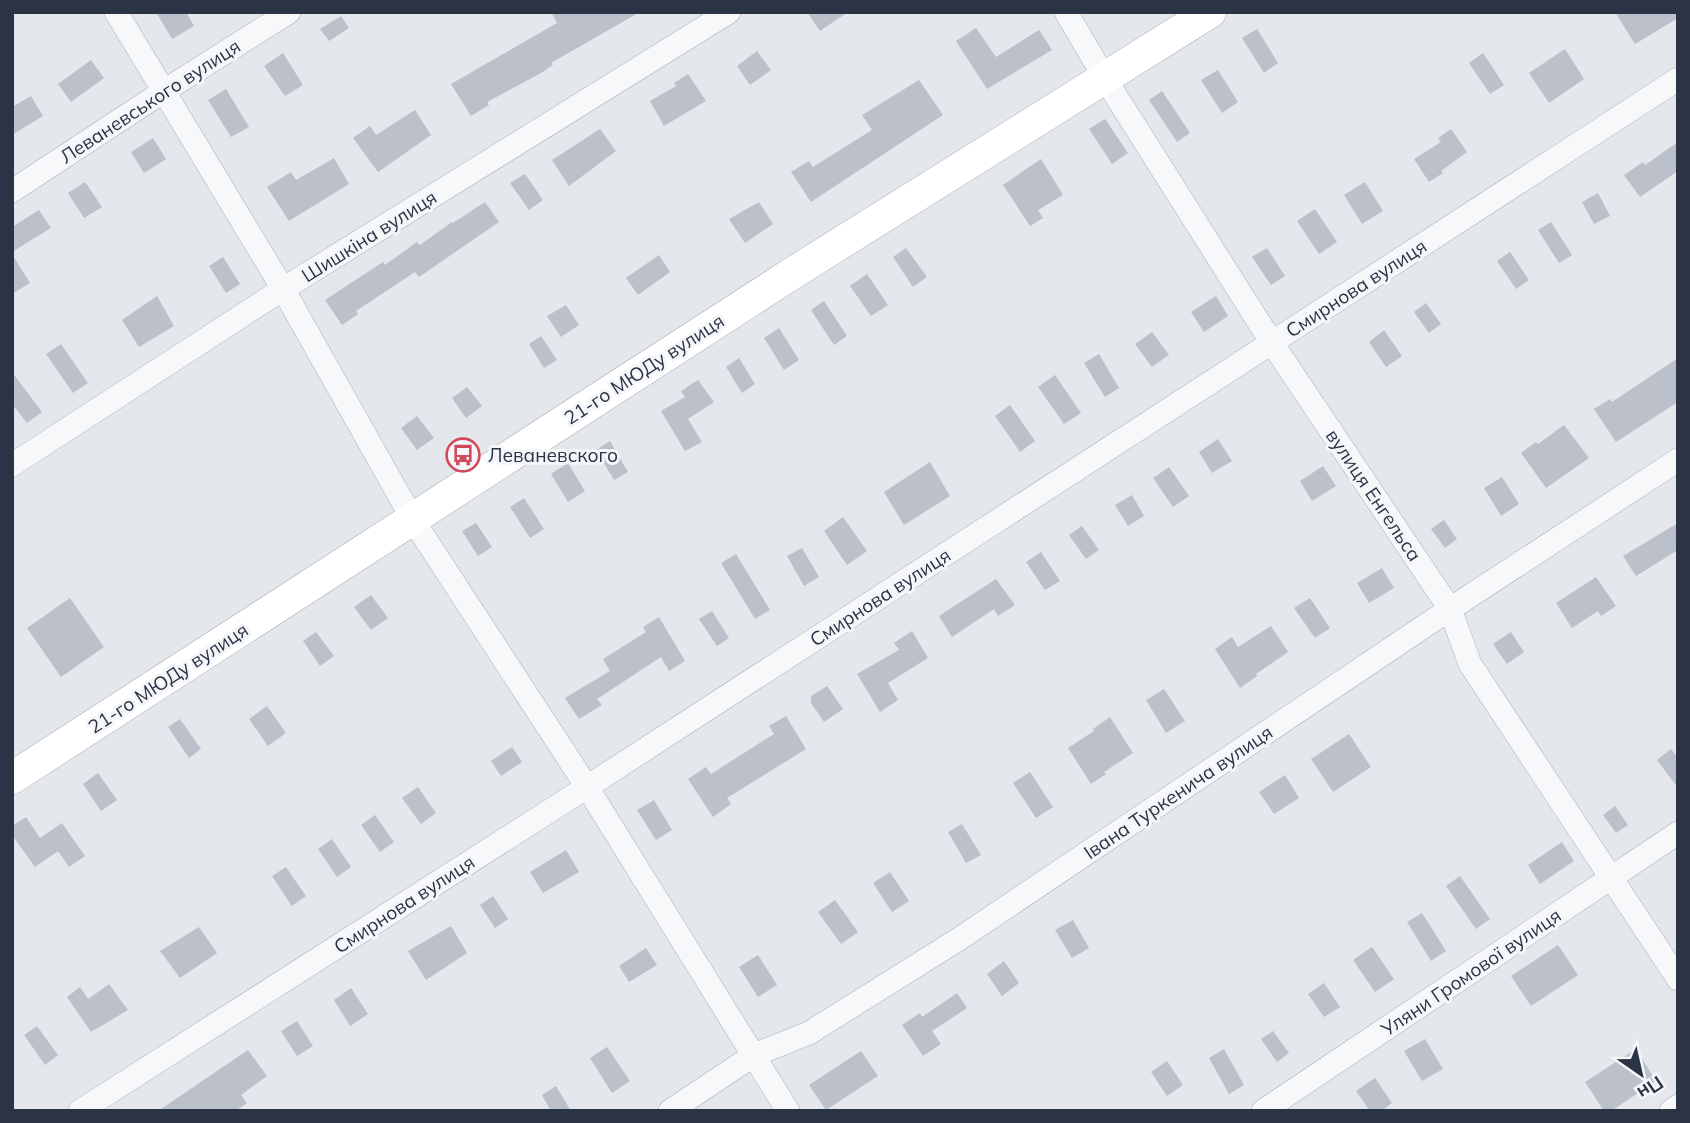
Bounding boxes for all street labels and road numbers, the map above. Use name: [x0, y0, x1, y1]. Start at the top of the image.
street label: Леваневського вулиця: [55, 34, 245, 168]
street label: Шишкіна вулиця: [297, 185, 441, 287]
street label: Смирнова вулиця: [1281, 234, 1431, 342]
street label: 21-го МЮДу вулиця: [559, 308, 729, 430]
street label: вулиця Енгельса: [1321, 424, 1427, 566]
street label: Смирнова вулиця: [805, 543, 955, 651]
street label: 21-го МЮДу вулиця: [83, 617, 253, 739]
street label: Івана Туркенича вулиця: [1079, 720, 1277, 864]
street label: Смирнова вулиця: [329, 850, 479, 958]
street label: Уляни Громової вулиця: [1376, 903, 1566, 1042]

